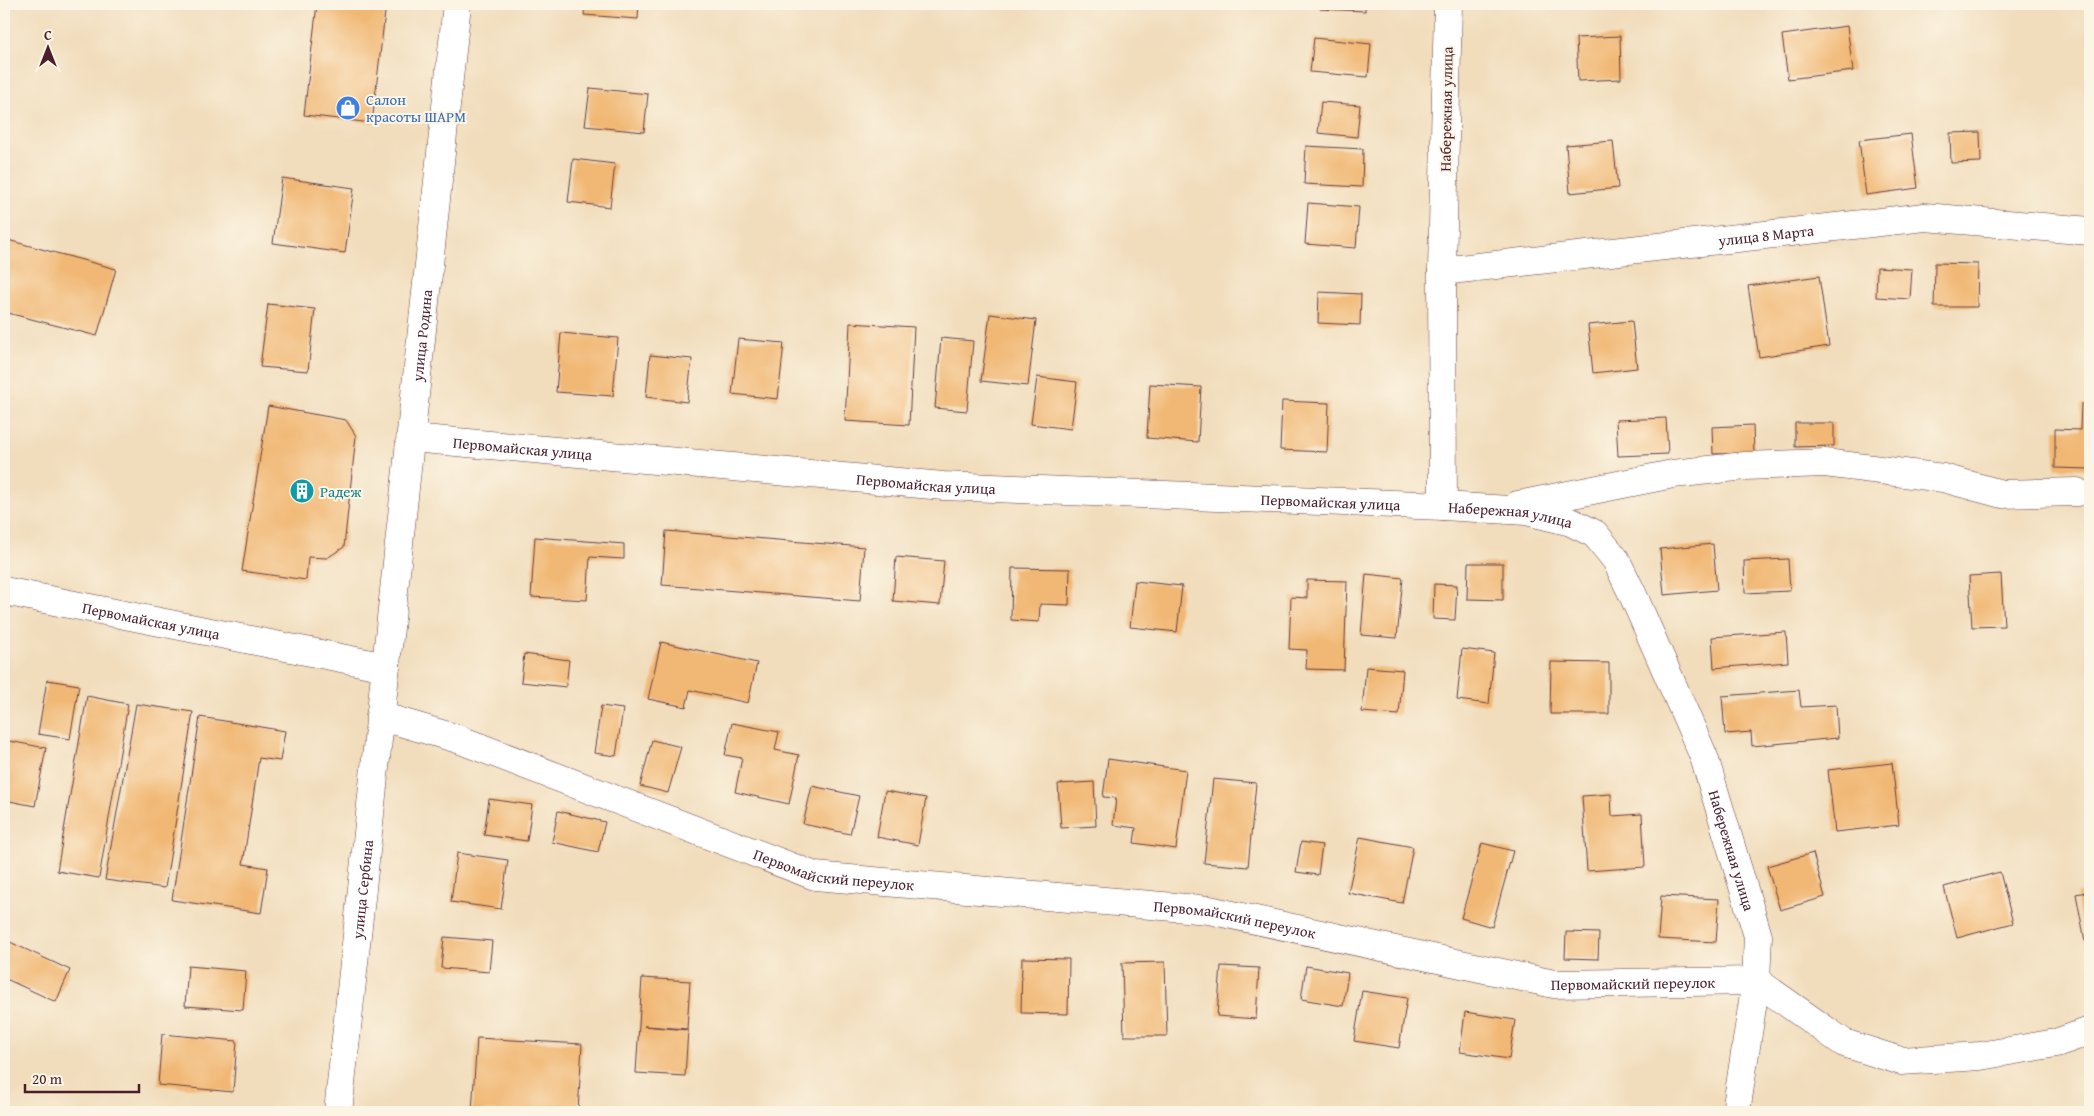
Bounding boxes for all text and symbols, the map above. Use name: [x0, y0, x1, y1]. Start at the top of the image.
north arrow: [22, 22, 72, 72]
text: С: [44, 25, 52, 45]
street label: Набережная улица: [1434, 45, 1458, 172]
place label: Салон красоты ШАРМ: [366, 89, 466, 127]
shop icon: Салон красоты ШАРМ: [335, 95, 361, 121]
street label: улица 8 Марта: [1716, 219, 1816, 251]
street label: улица Родина: [406, 288, 437, 384]
street label: Первомайская улица: [452, 431, 594, 465]
street label: Первомайская улица: [855, 468, 997, 499]
building icon: Радеж: [289, 478, 315, 504]
place label: Радеж: [320, 481, 361, 502]
street label: Первомайская улица: [1260, 488, 1402, 515]
street label: Набережная улица: [1448, 496, 1575, 533]
street label: Первомайская улица: [81, 596, 223, 644]
street label: Набережная улица: [1704, 787, 1761, 914]
street label: улица Сербина: [346, 838, 378, 941]
street label: Первомайский переулок: [751, 843, 915, 895]
street label: Первомайский переулок: [1153, 895, 1318, 943]
street label: Первомайский переулок: [1551, 971, 1715, 995]
scale bar: [25, 1061, 139, 1093]
text: 20 m: [32, 1068, 63, 1089]

